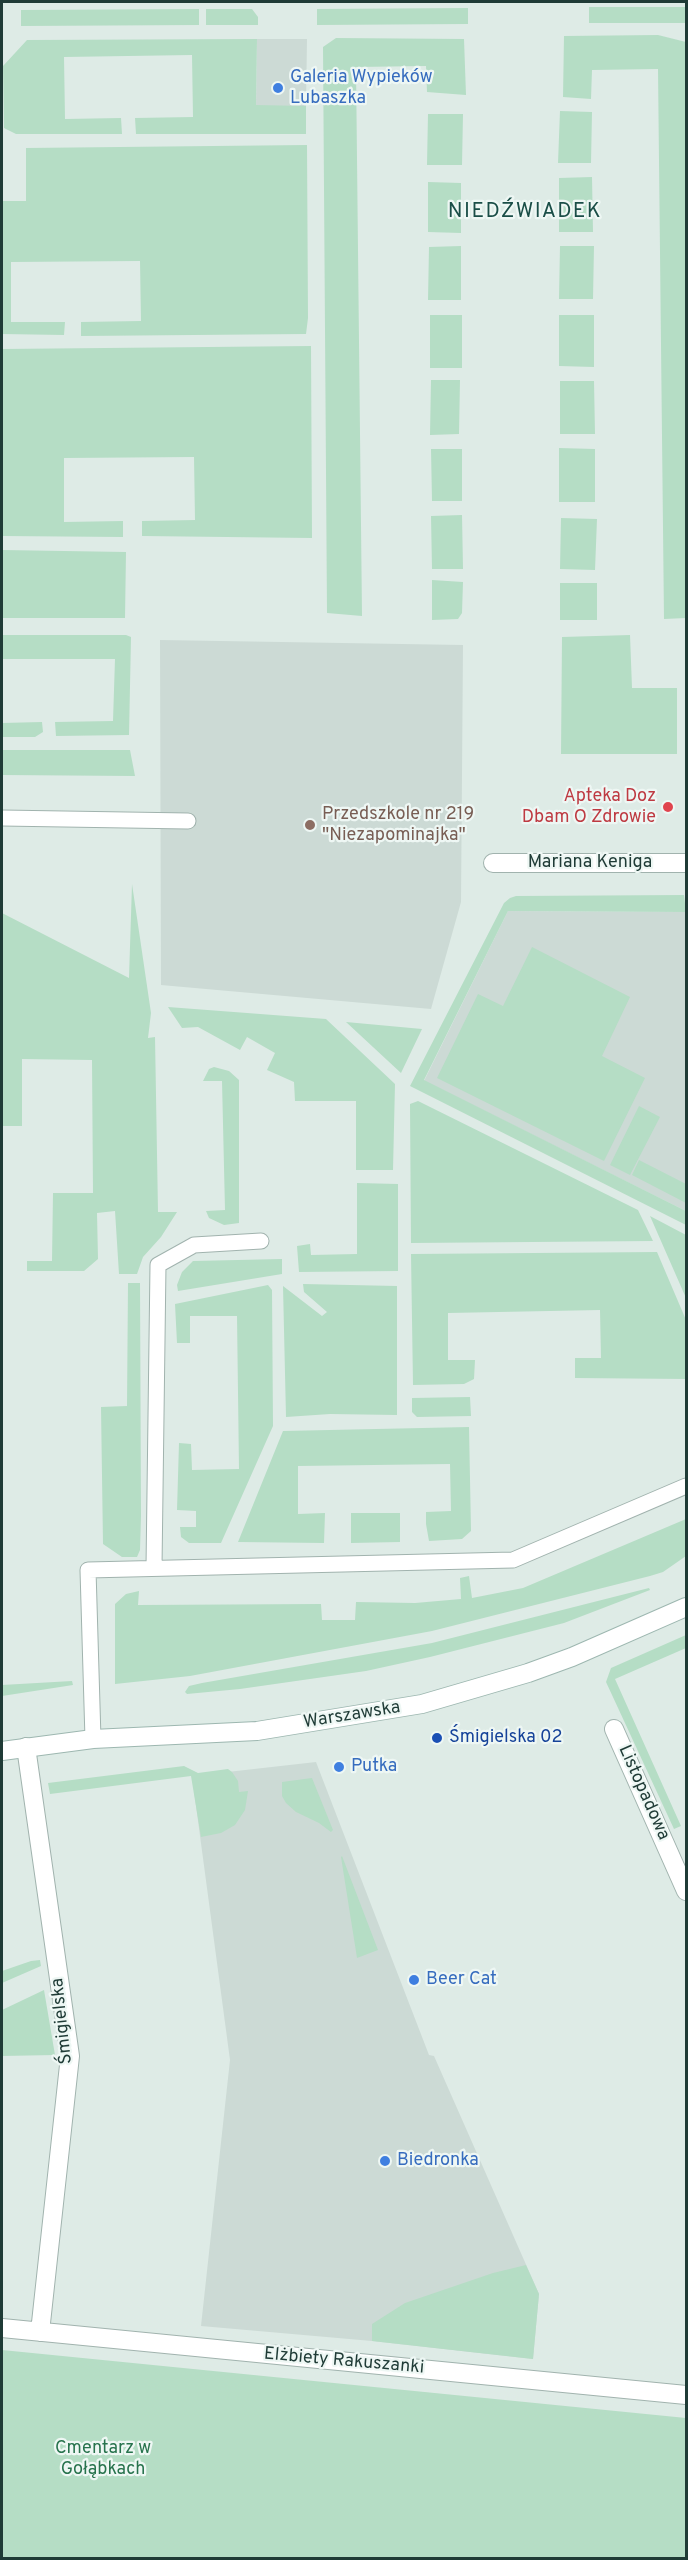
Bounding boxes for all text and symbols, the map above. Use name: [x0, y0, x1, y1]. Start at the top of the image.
place label: Galeria Wypieków Lubaszka: [290, 67, 433, 110]
marker: Galeria Wypieków Lubaszka: [271, 81, 285, 95]
district label: NIEDŹWIADEK: [448, 200, 602, 226]
place label: Apteka Doz Dbam O Zdrowie: [522, 786, 656, 828]
marker: Apteka Doz Dbam O Zdrowie: [661, 800, 675, 814]
place label: Przedszkole nr 219 "Niezapominajka": [322, 804, 474, 846]
marker: Przedszkole nr 219 "Niezapominajka": [303, 818, 317, 832]
street label: Mariana Keniga: [528, 852, 652, 874]
street label: Warszawska: [302, 1698, 402, 1734]
place label: Śmigielska 02: [449, 1727, 563, 1749]
marker: Śmigielska 02: [430, 1731, 444, 1745]
street label: Listopadowa: [612, 1742, 674, 1844]
place label: Putka: [351, 1756, 397, 1778]
marker: Putka: [332, 1760, 346, 1774]
place label: Beer Cat: [426, 1969, 497, 1991]
marker: Beer Cat: [407, 1973, 421, 1987]
street label: Śmigielska: [48, 1977, 78, 2065]
place label: Biedronka: [397, 2150, 479, 2172]
marker: Biedronka: [378, 2154, 392, 2168]
street label: Elżbiety Rakuszanki: [263, 2344, 425, 2380]
park label: Cmentarz w Gołąbkach: [55, 2438, 151, 2480]

